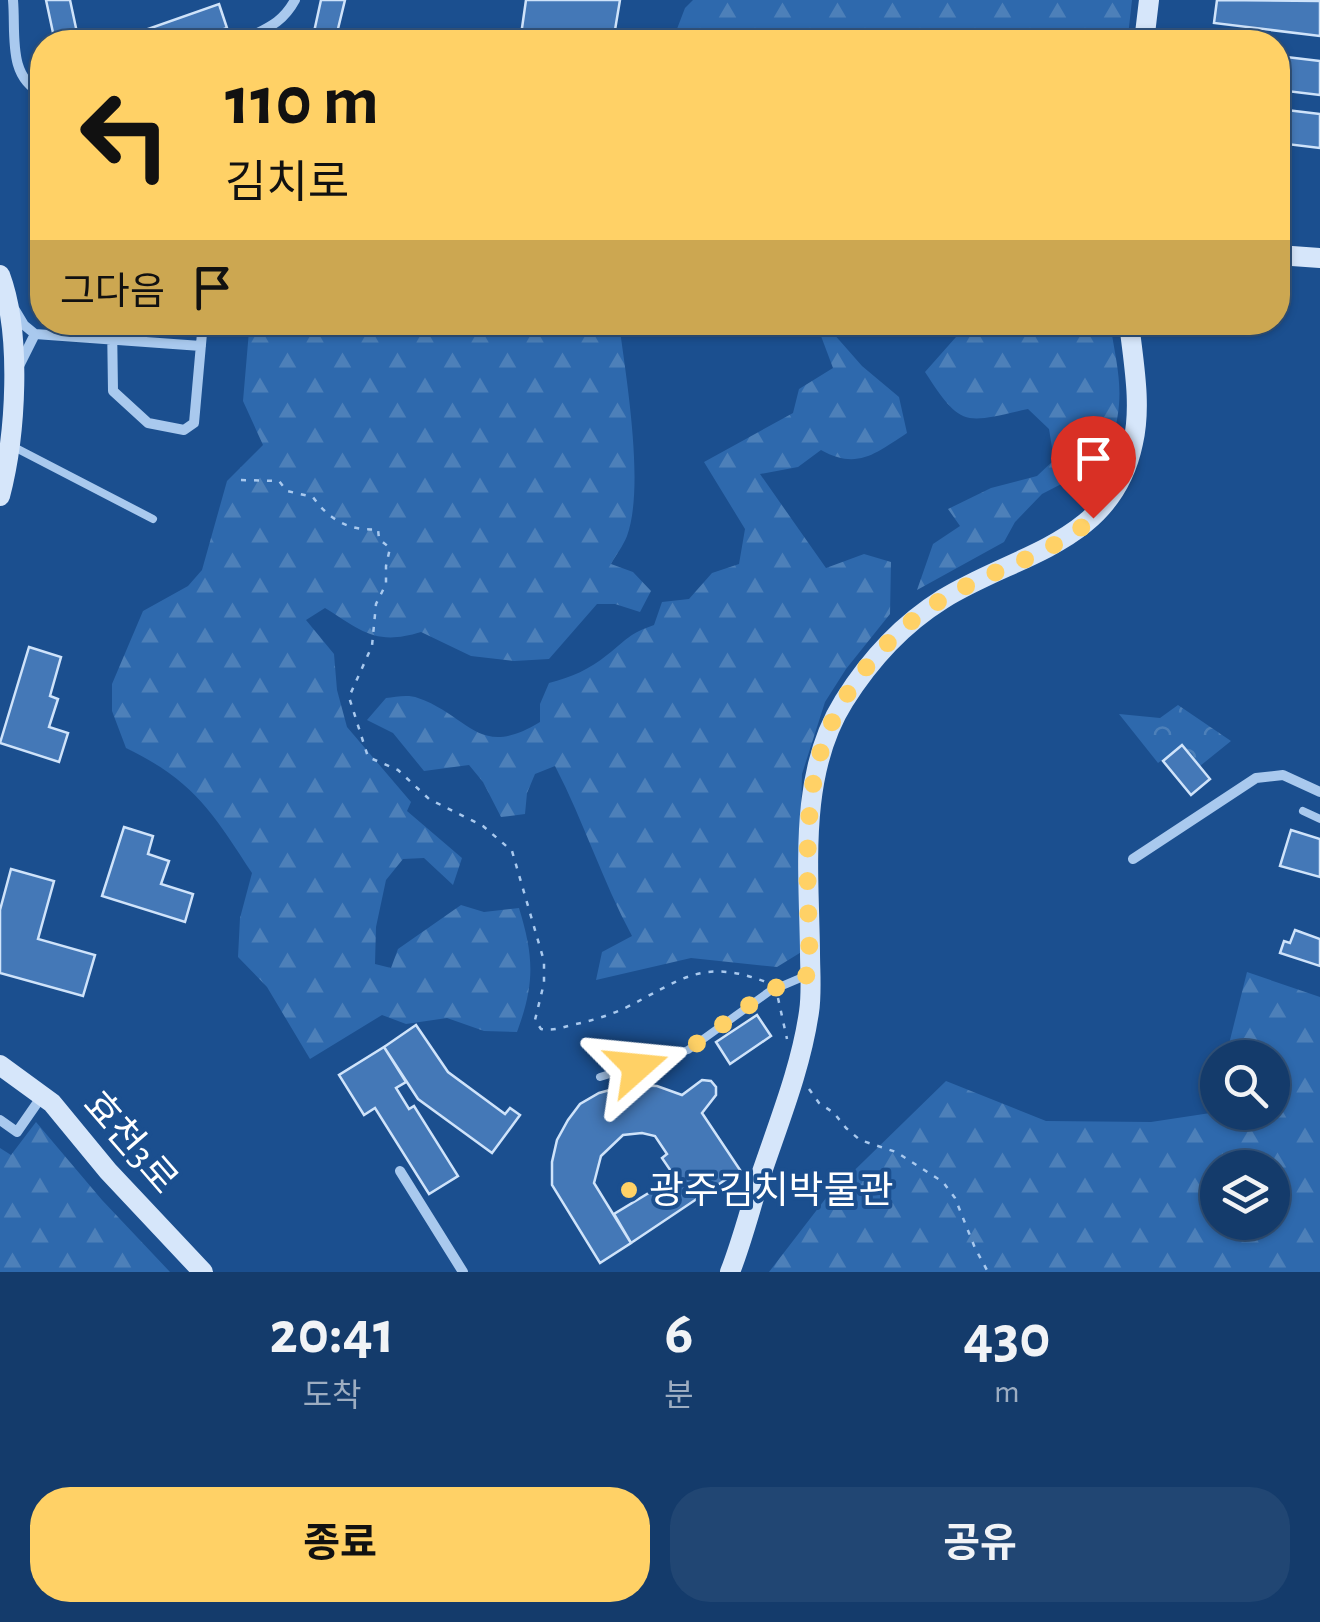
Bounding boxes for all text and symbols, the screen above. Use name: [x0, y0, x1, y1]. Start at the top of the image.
text: 110 m: [225, 67, 379, 137]
icon: left: [60, 70, 190, 200]
text: 김치로: [225, 161, 349, 206]
icon: arrive: [185, 260, 240, 315]
text: 그다음: [60, 274, 165, 312]
pin: [1051, 416, 1136, 519]
icon: arrive: [1066, 431, 1121, 486]
position arrow: [585, 1015, 689, 1119]
map controls: [1200, 1040, 1290, 1240]
button: search: [1200, 1040, 1290, 1130]
street label: 효천3로: [76, 1084, 185, 1201]
button: layers: [1200, 1150, 1290, 1240]
place label: 광주김치박물관: [649, 1171, 894, 1211]
marker: 광주김치박물관: [618, 1179, 640, 1201]
text: 20:41: [270, 1304, 395, 1364]
text: 6: [664, 1304, 693, 1364]
text: 430: [963, 1308, 1050, 1368]
text: m: [994, 1376, 1020, 1408]
text: 도착: [303, 1380, 362, 1412]
text: 분: [664, 1380, 694, 1412]
button: 종료: [30, 1487, 650, 1602]
button: 공유: [670, 1487, 1290, 1602]

